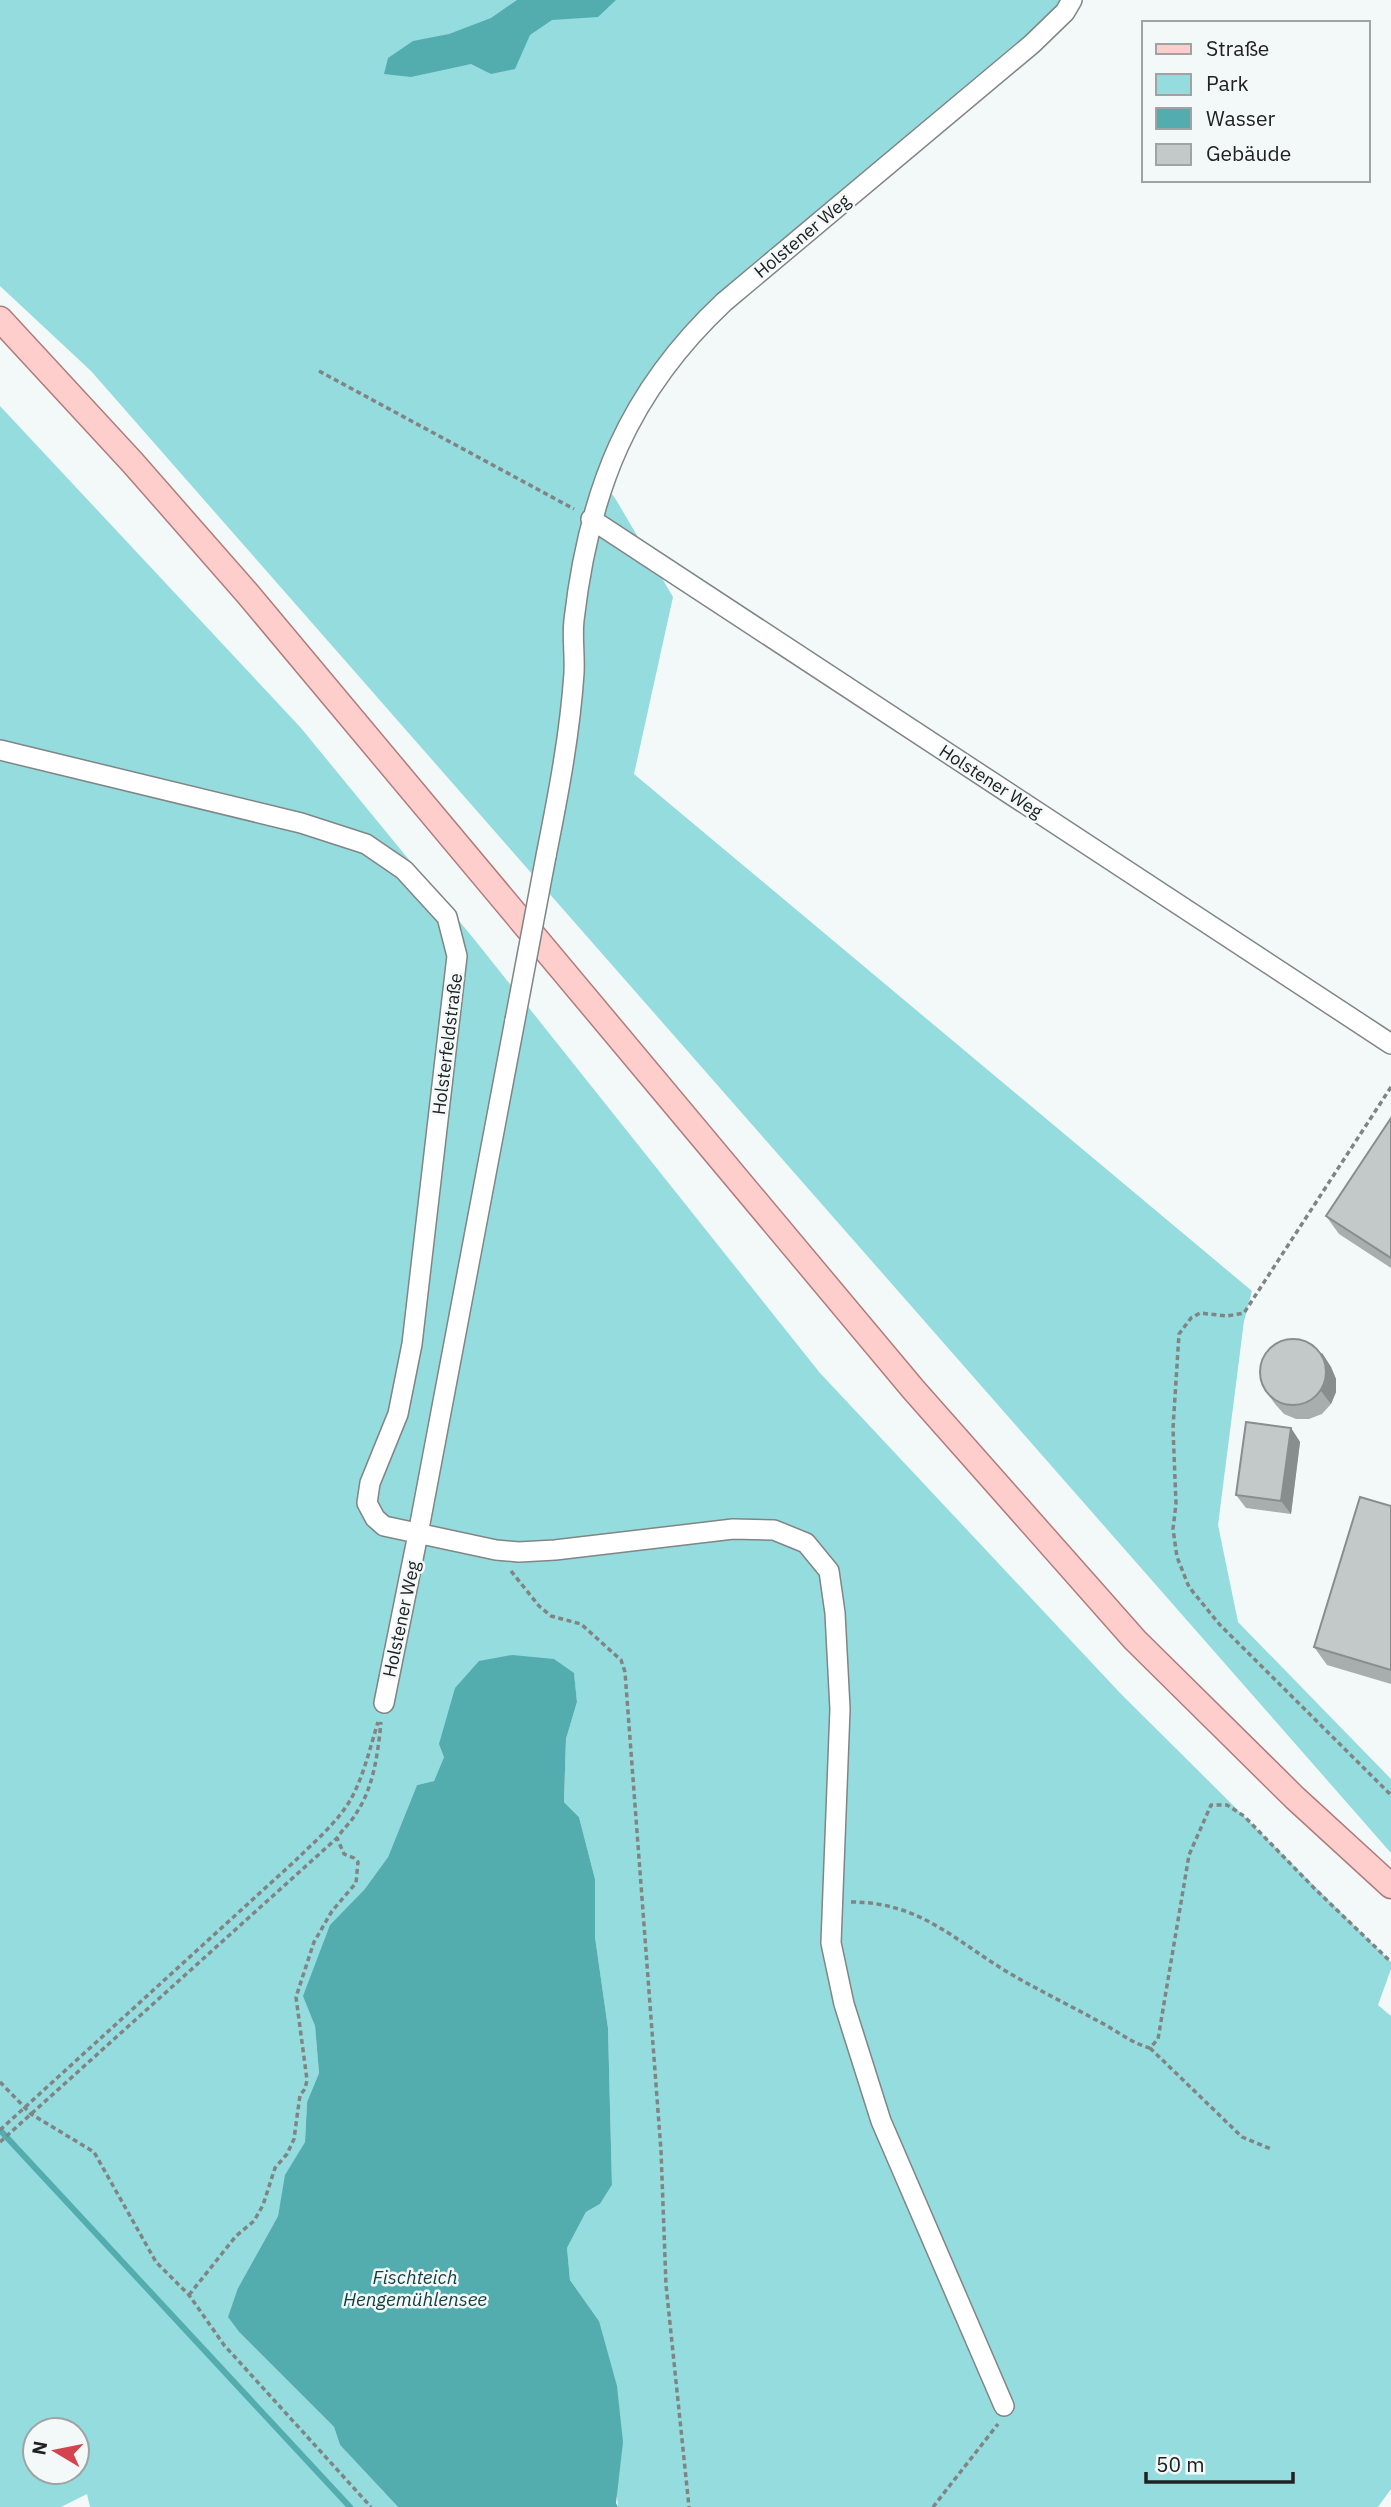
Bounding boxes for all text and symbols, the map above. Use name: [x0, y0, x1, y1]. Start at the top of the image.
legend: [1142, 21, 1370, 182]
text: Straße: [1206, 34, 1269, 62]
text: Park: [1206, 69, 1249, 97]
text: Wasser: [1206, 104, 1276, 132]
text: Gebäude: [1206, 139, 1291, 167]
street label: Holstener Weg: [749, 189, 855, 283]
street label: Holstener Weg: [935, 739, 1047, 823]
street label: Holsterfeldstraße: [427, 972, 467, 1116]
street label: Holstener Weg: [377, 1558, 425, 1679]
water label: Fischteich Hengemühlensee: [343, 2265, 487, 2311]
north arrow: [21, 2416, 91, 2486]
text: N: [26, 2439, 52, 2457]
scale bar: [1146, 2440, 1293, 2484]
text: 50 m: [1156, 2450, 1205, 2478]

